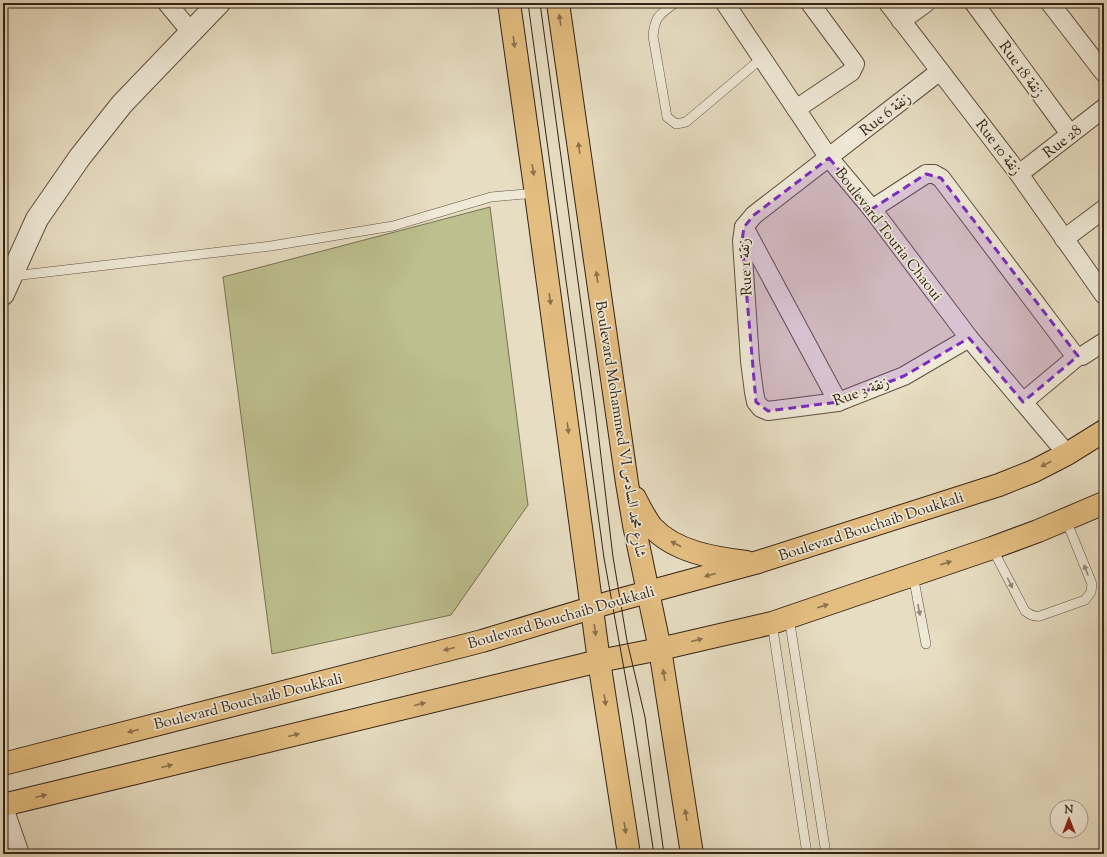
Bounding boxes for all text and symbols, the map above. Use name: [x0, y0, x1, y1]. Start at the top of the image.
one-way arrow: [557, 14, 563, 26]
one-way arrow: [511, 36, 517, 48]
street label: Rue 18 زنقة: [993, 37, 1048, 102]
street label: Rue 6 زنقة: [856, 88, 916, 142]
street label: Rue 10 زنقة: [970, 115, 1026, 180]
street label: Rue 28: [1039, 120, 1087, 164]
one-way arrow: [576, 142, 582, 154]
one-way arrow: [530, 164, 536, 176]
street label: Boulevard Touria Chaoui: [829, 164, 946, 306]
street label: Rue 1 زنقة: [735, 238, 758, 296]
one-way arrow: [594, 271, 600, 283]
one-way arrow: [547, 293, 553, 305]
street label: Boulevard Mohammed VI شارع محمد السادس: [588, 299, 650, 559]
street label: Rue 3 زنقة: [830, 373, 893, 412]
one-way arrow: [565, 422, 571, 434]
one-way arrow: [1041, 461, 1052, 468]
street label: Boulevard Bouchaib Doukkali: [776, 488, 967, 567]
one-way arrow: [671, 541, 682, 547]
one-way arrow: [940, 560, 952, 566]
one-way arrow: [1083, 564, 1089, 575]
one-way arrow: [704, 572, 716, 578]
one-way arrow: [1007, 577, 1014, 589]
street label: Boulevard Bouchaib Doukkali: [465, 582, 657, 655]
one-way arrow: [817, 603, 829, 609]
one-way arrow: [917, 603, 923, 616]
one-way arrow: [592, 624, 598, 636]
one-way arrow: [692, 637, 704, 643]
one-way arrow: [443, 647, 455, 653]
street label: Boulevard Bouchaib Doukkali: [152, 669, 345, 736]
one-way arrow: [661, 669, 667, 681]
one-way arrow: [602, 694, 608, 706]
one-way arrow: [414, 701, 426, 707]
one-way arrow: [127, 728, 139, 734]
one-way arrow: [288, 732, 300, 738]
one-way arrow: [161, 762, 174, 768]
one-way arrow: [35, 793, 47, 799]
north arrow: [1049, 799, 1089, 839]
text: N: [1064, 802, 1074, 818]
one-way arrow: [683, 809, 689, 822]
one-way arrow: [622, 822, 628, 834]

